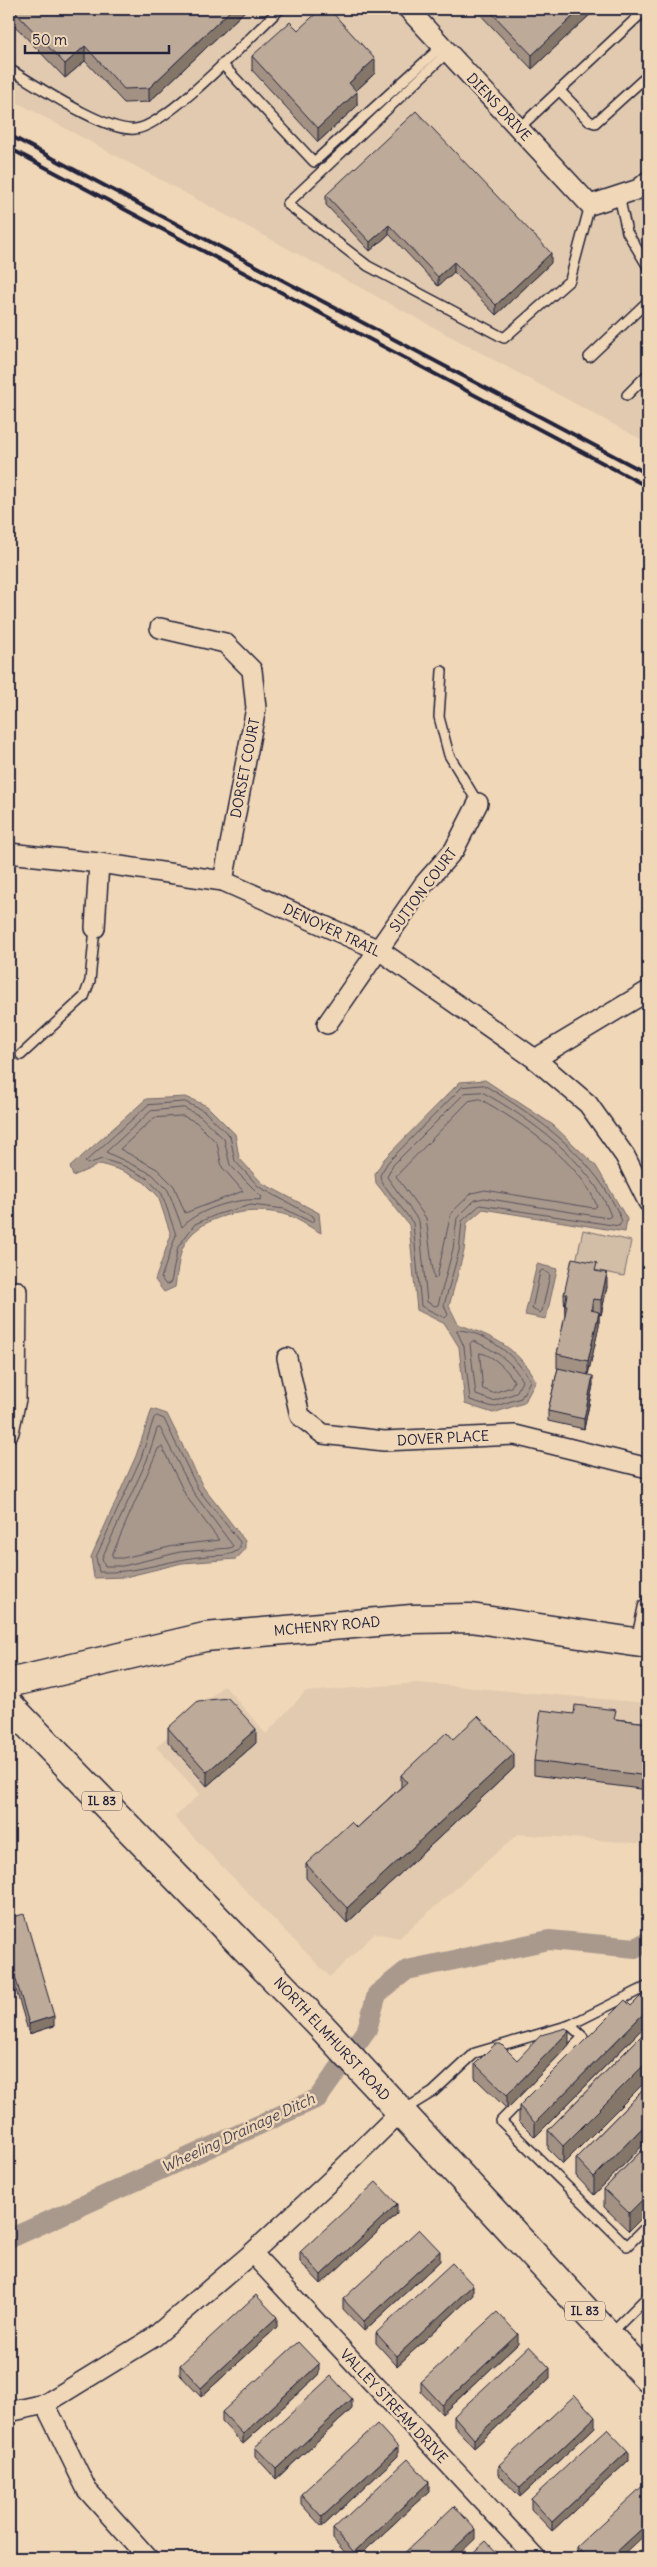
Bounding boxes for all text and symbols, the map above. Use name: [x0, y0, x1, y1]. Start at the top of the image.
scale bar: [25, 22, 169, 54]
text: 50 m: [32, 30, 67, 49]
street label: DIENS DRIVE: [463, 69, 535, 145]
street label: DORSET COURT: [226, 716, 264, 820]
street label: SUTTON COURT: [386, 844, 460, 936]
street label: DENOYER TRAIL: [280, 900, 384, 961]
street label: DOVER PLACE: [396, 1427, 490, 1449]
street label: MCHENRY ROAD: [273, 1612, 381, 1640]
road number: IL 83: [82, 1792, 122, 1810]
street label: NORTH ELMHURST ROAD: [270, 1973, 394, 2105]
water label: Wheeling Drainage Ditch: [158, 2089, 318, 2176]
road number: IL 83: [565, 2302, 605, 2320]
street label: VALLEY STREAM DRIVE: [336, 2345, 452, 2467]

